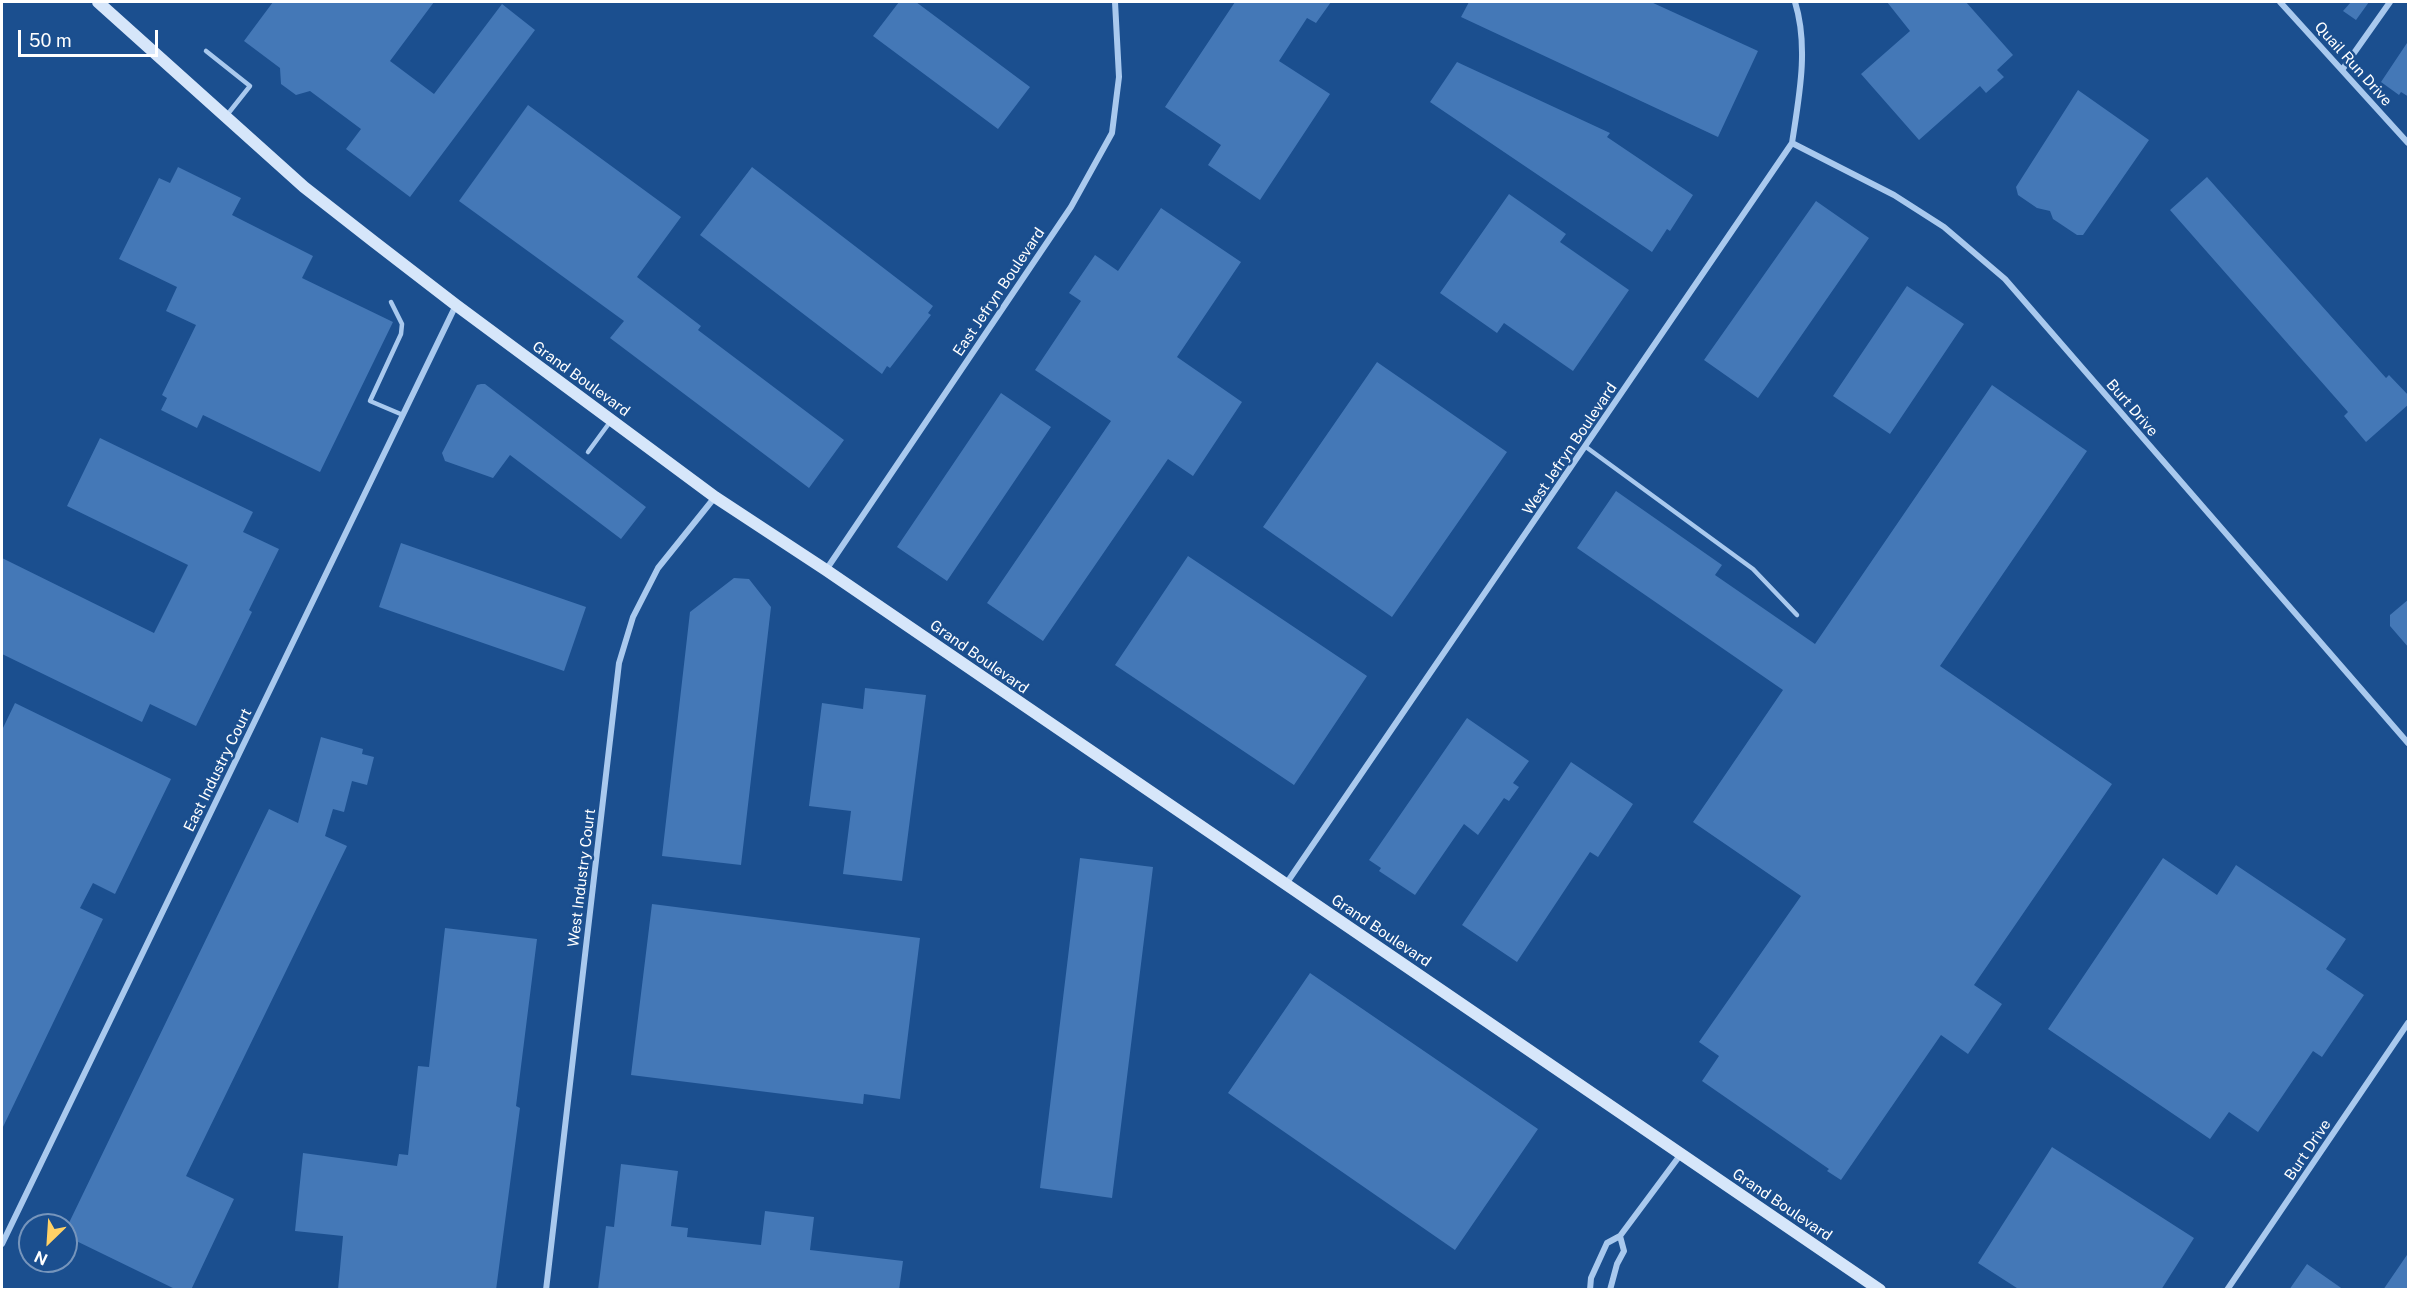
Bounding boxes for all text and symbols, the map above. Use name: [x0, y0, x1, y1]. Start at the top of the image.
scale bar: [21, 18, 160, 56]
street label: Quail Run Drive: [2310, 18, 2396, 110]
text: 50 m: [29, 30, 72, 51]
street label: East Jefryn Boulevard: [949, 224, 1049, 360]
street label: Grand Boulevard: [529, 338, 633, 420]
street label: Burt Drive: [2102, 376, 2162, 440]
street label: West Jefryn Boulevard: [1519, 379, 1621, 519]
street label: Grand Boulevard: [926, 616, 1032, 698]
street label: East Industry Court: [180, 705, 256, 835]
street label: West Industry Court: [565, 808, 599, 948]
street label: Grand Boulevard: [1328, 891, 1434, 971]
street label: Burt Drive: [2281, 1116, 2335, 1184]
street label: Grand Boulevard: [1729, 1165, 1835, 1245]
north arrow: [18, 1213, 78, 1273]
text: N: [31, 1247, 51, 1269]

